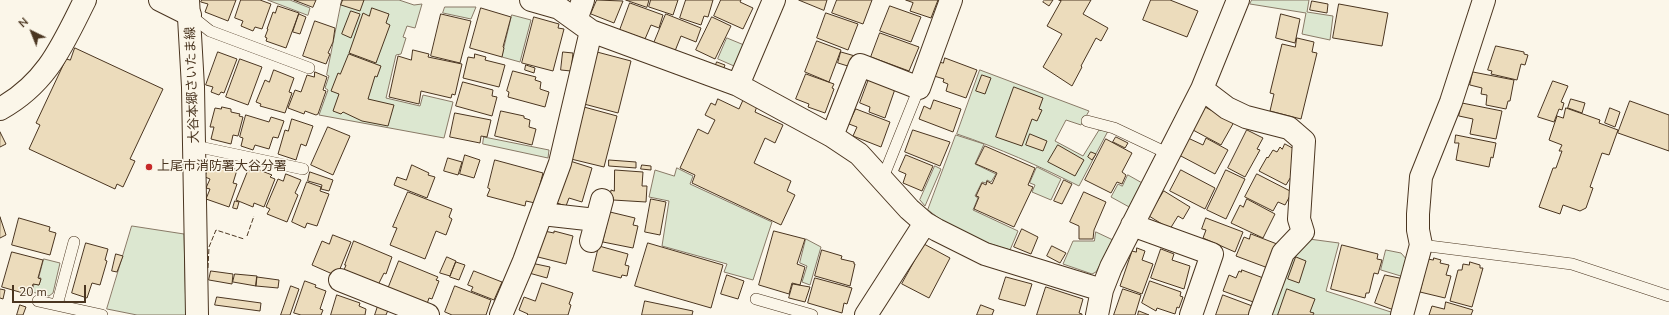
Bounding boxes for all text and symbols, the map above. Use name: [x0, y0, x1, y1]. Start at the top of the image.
north arrow: [12, 12, 52, 52]
text: N: [15, 15, 32, 31]
street label: 大谷本郷さいたま線: [183, 26, 203, 144]
place label: 上尾市消防署大谷分署: [157, 159, 287, 175]
marker: 上尾市消防署大谷分署: [144, 162, 154, 172]
scale bar: [14, 277, 88, 303]
text: 20 m: [19, 284, 47, 300]

